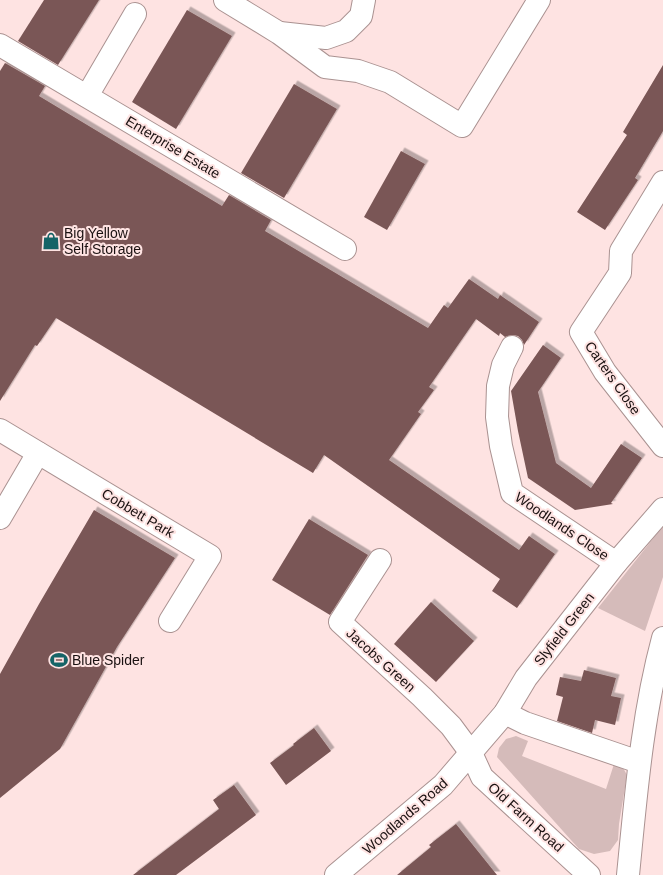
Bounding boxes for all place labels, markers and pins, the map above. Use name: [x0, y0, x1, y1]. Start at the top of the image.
place label: Big Yellow Self Storage: [64, 225, 141, 257]
shop icon: Big Yellow Self Storage: [41, 231, 61, 251]
sports icon: Blue Spider: [49, 650, 69, 670]
place label: Blue Spider: [72, 652, 145, 668]

